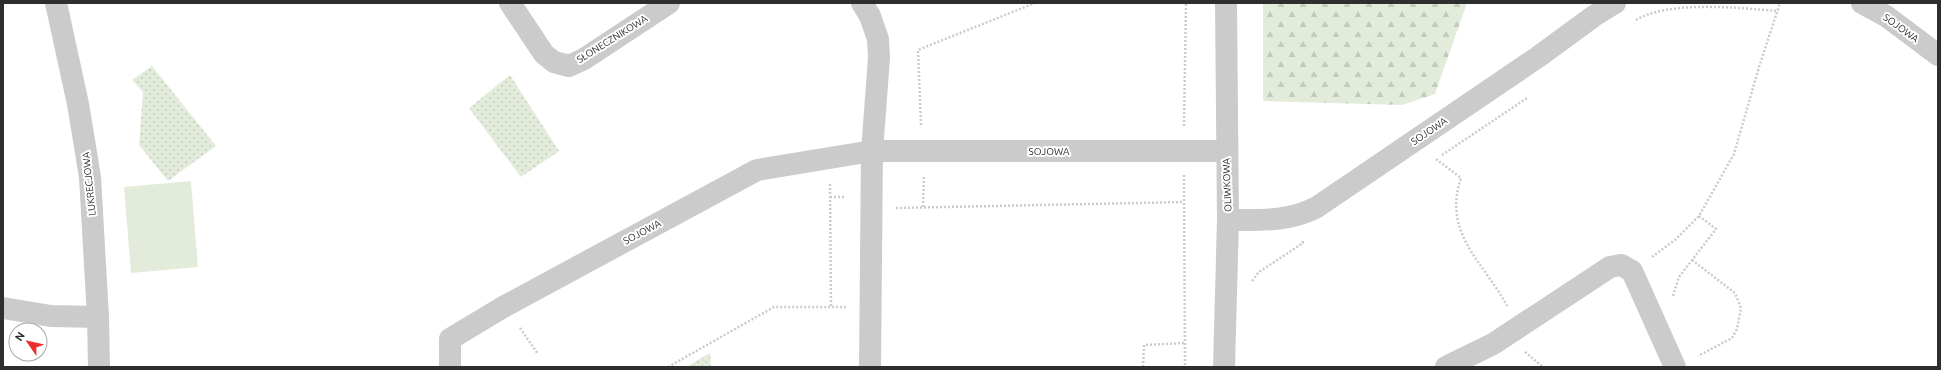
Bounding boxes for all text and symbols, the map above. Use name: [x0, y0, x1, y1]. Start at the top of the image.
street label: SOJOWA: [1881, 11, 1921, 45]
street label: SŁONECZNIKOWA: [575, 13, 650, 65]
street label: SOJOWA: [1409, 115, 1450, 147]
street label: SOJOWA: [1028, 146, 1070, 157]
street label: LUKRECJOWA: [80, 151, 98, 217]
street label: OLIWKOWA: [1221, 157, 1233, 212]
street label: SOJOWA: [621, 217, 663, 247]
north arrow: [8, 322, 48, 362]
text: N: [12, 330, 27, 343]

